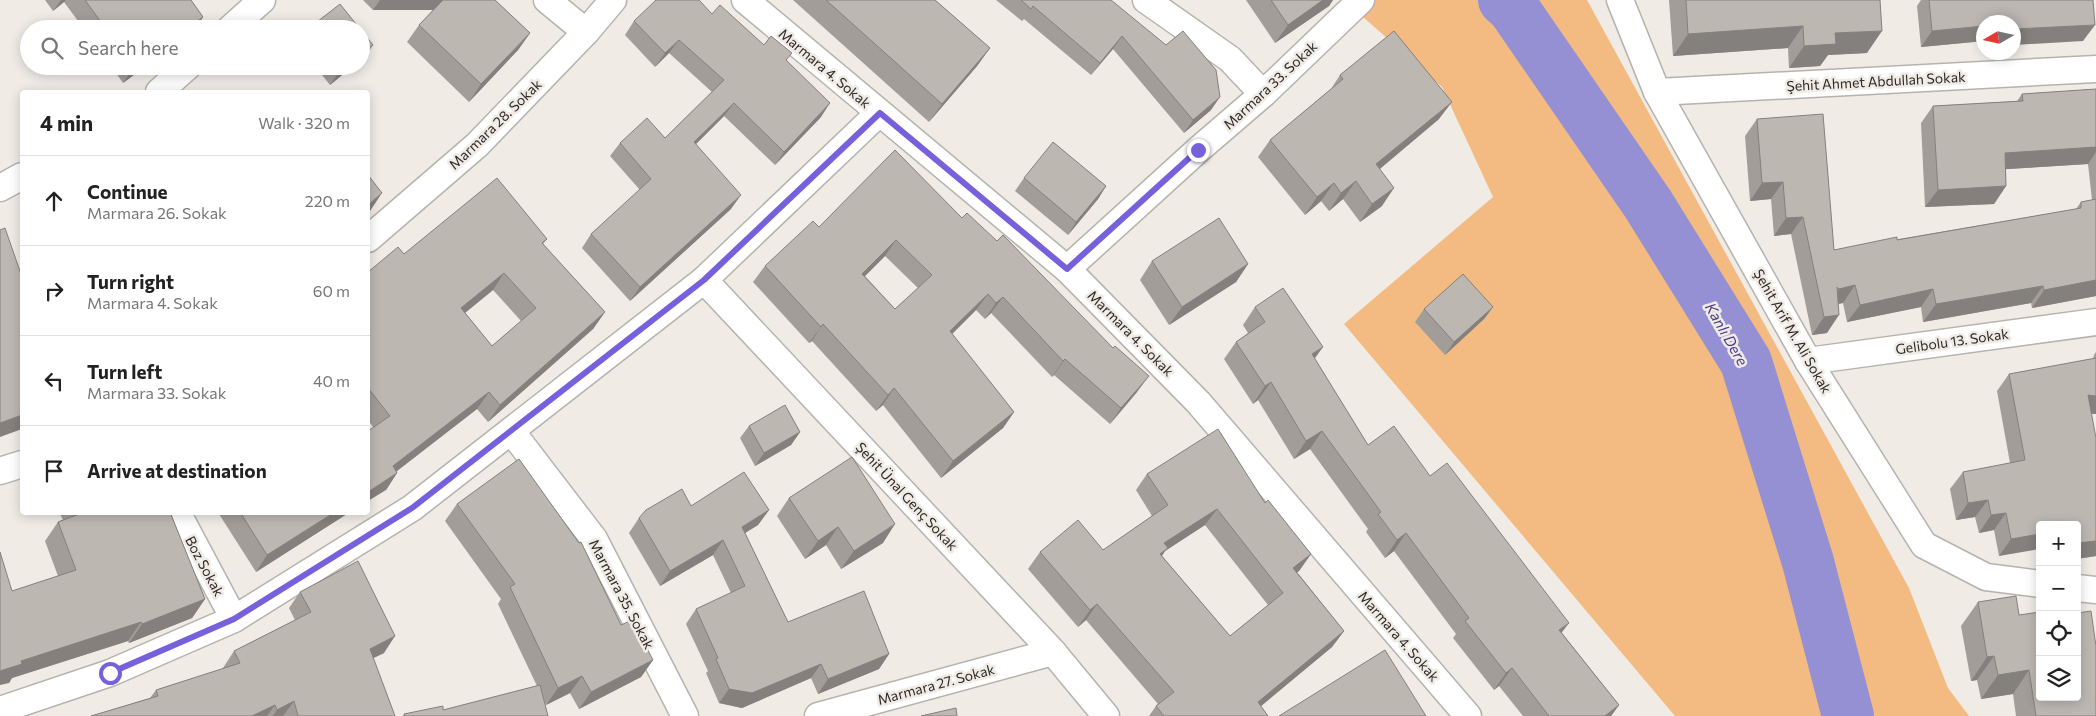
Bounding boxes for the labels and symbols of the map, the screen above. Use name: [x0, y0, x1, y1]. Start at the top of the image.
north arrow: [1976, 15, 2021, 60]
street label: Marmara 4. Sokak: [776, 25, 875, 112]
street label: Marmara 33. Sokak: [1220, 37, 1321, 133]
street label: Şehit Ahmet Abdullah Sokak: [1786, 68, 1966, 94]
street label: Marmara 28. Sokak: [445, 75, 545, 173]
route end: [1187, 139, 1210, 162]
street label: Şehit Arif M. Ali Sokak: [1750, 266, 1836, 397]
street label: Marmara 4. Sokak: [1084, 286, 1178, 380]
water label: Kanlı Dere: [1702, 299, 1752, 369]
street label: Gelibolu 13. Sokak: [1894, 325, 2010, 357]
street label: Şehit Ünal Genç Sokak: [852, 438, 962, 554]
street label: Boz Sokak: [182, 533, 228, 600]
street label: Marmara 35. Sokak: [586, 536, 658, 652]
street label: Marmara 4. Sokak: [1355, 587, 1443, 685]
street label: Marmara 27. Sokak: [876, 660, 997, 708]
route start: [99, 662, 122, 685]

